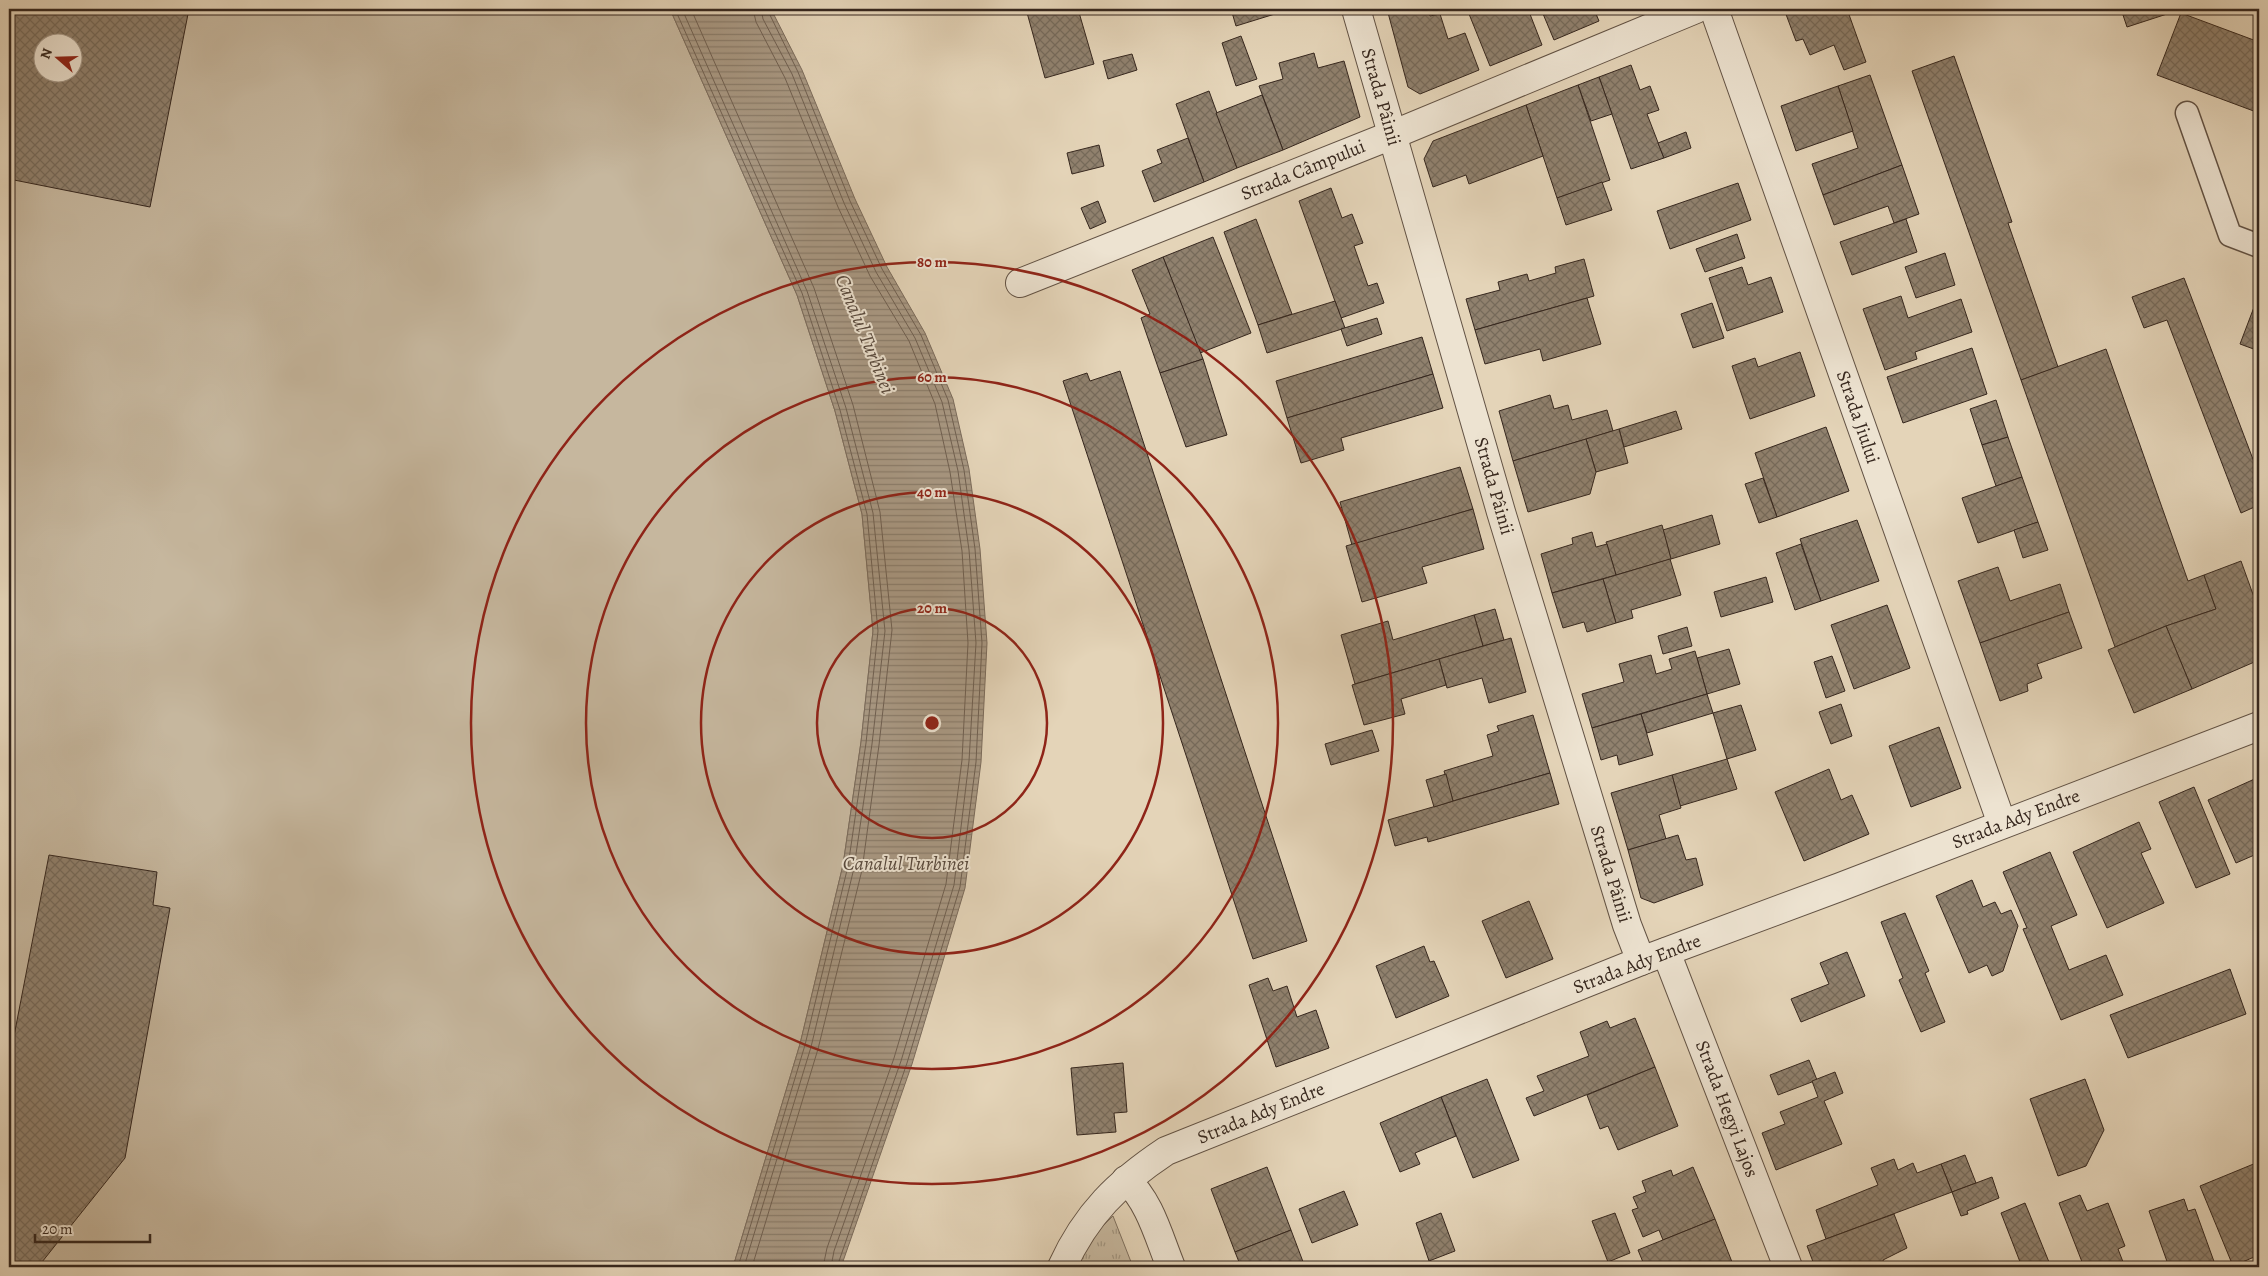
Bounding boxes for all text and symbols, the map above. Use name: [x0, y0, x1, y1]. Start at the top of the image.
north arrow: [32, 32, 82, 82]
street label: Strada Pâinii: [1355, 45, 1407, 149]
text: N: [36, 46, 57, 62]
street label: Strada Câmpului: [1237, 133, 1369, 207]
text: 80 m: [917, 252, 947, 272]
water label: Canalul Turbinei: [829, 270, 901, 398]
text: 60 m: [917, 367, 947, 387]
street label: Strada Jiului: [1830, 367, 1886, 467]
street label: Strada Pâinii: [1468, 434, 1520, 538]
text: 40 m: [917, 482, 947, 502]
text: 20 m: [917, 598, 947, 618]
centre of rings: [923, 714, 941, 732]
street label: Strada Ady Endre: [1948, 783, 2084, 855]
street label: Strada Pâinii: [1584, 822, 1638, 926]
water label: Canalul Turbinei: [843, 850, 969, 877]
street label: Strada Ady Endre: [1569, 928, 1705, 1000]
street label: Strada Hegyi Lajos: [1689, 1037, 1765, 1181]
street label: Strada Ady Endre: [1193, 1076, 1329, 1150]
scale bar: [35, 1211, 150, 1243]
text: 20 m: [42, 1219, 73, 1239]

